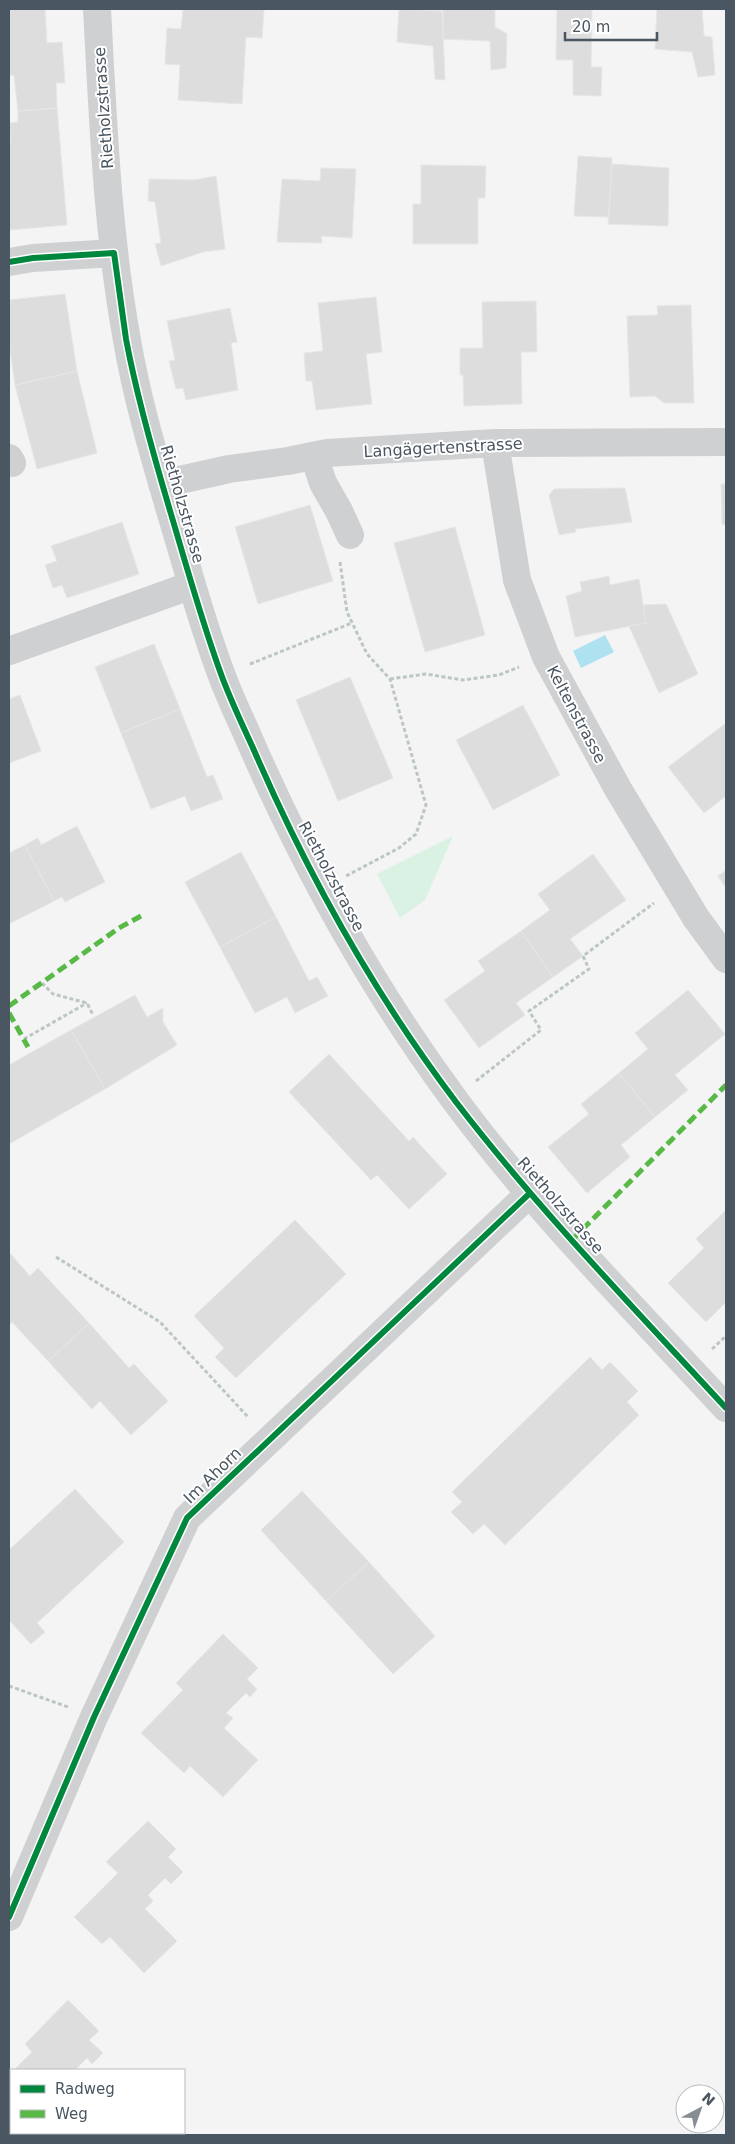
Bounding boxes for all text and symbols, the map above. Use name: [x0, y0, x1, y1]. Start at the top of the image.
scale bar: [565, 10, 658, 42]
text: 20 m: [572, 18, 610, 36]
street label: Rietholzstrasse: [90, 46, 117, 169]
street label: Langägertenstrasse: [363, 434, 523, 461]
street label: Rietholzstrasse: [157, 443, 208, 565]
street label: Keltenstrasse: [543, 662, 610, 766]
street label: Rietholzstrasse: [295, 818, 369, 935]
street label: Rietholzstrasse: [513, 1153, 608, 1258]
street label: Im Ahorn: [180, 1443, 245, 1507]
legend: [10, 2069, 185, 2134]
text: Radweg: [55, 2080, 115, 2098]
north arrow: [675, 2084, 725, 2134]
text: N: [699, 2089, 718, 2109]
text: Weg: [55, 2105, 88, 2123]

